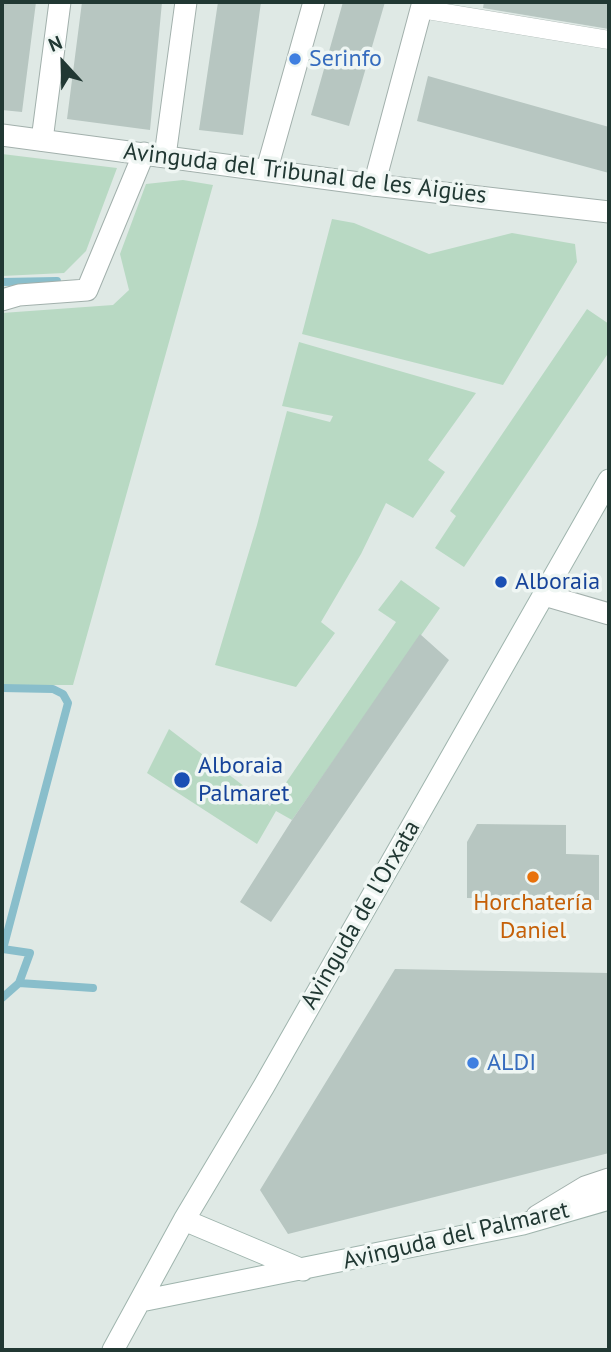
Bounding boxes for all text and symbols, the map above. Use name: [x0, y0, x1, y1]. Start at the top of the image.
north arrow: [28, 28, 98, 98]
text: N: [45, 30, 65, 57]
place label: Serinfo: [309, 45, 382, 73]
marker: Serinfo: [287, 51, 303, 67]
street label: Avinguda del Tribunal de les Aigües: [122, 137, 488, 211]
place label: Alboraia: [515, 568, 600, 596]
marker: Alboraia: [493, 574, 509, 590]
place label: Alboraia Palmaret: [198, 752, 289, 808]
marker: Alboraia Palmaret: [172, 770, 192, 790]
street label: Avinguda de l'Orxata: [295, 816, 427, 1014]
marker: Horchatería Daniel: [525, 869, 541, 885]
place label: Horchatería Daniel: [473, 889, 593, 945]
place label: ALDI: [487, 1049, 536, 1077]
marker: ALDI: [465, 1055, 481, 1071]
street label: Avinguda del Palmaret: [340, 1196, 572, 1276]

